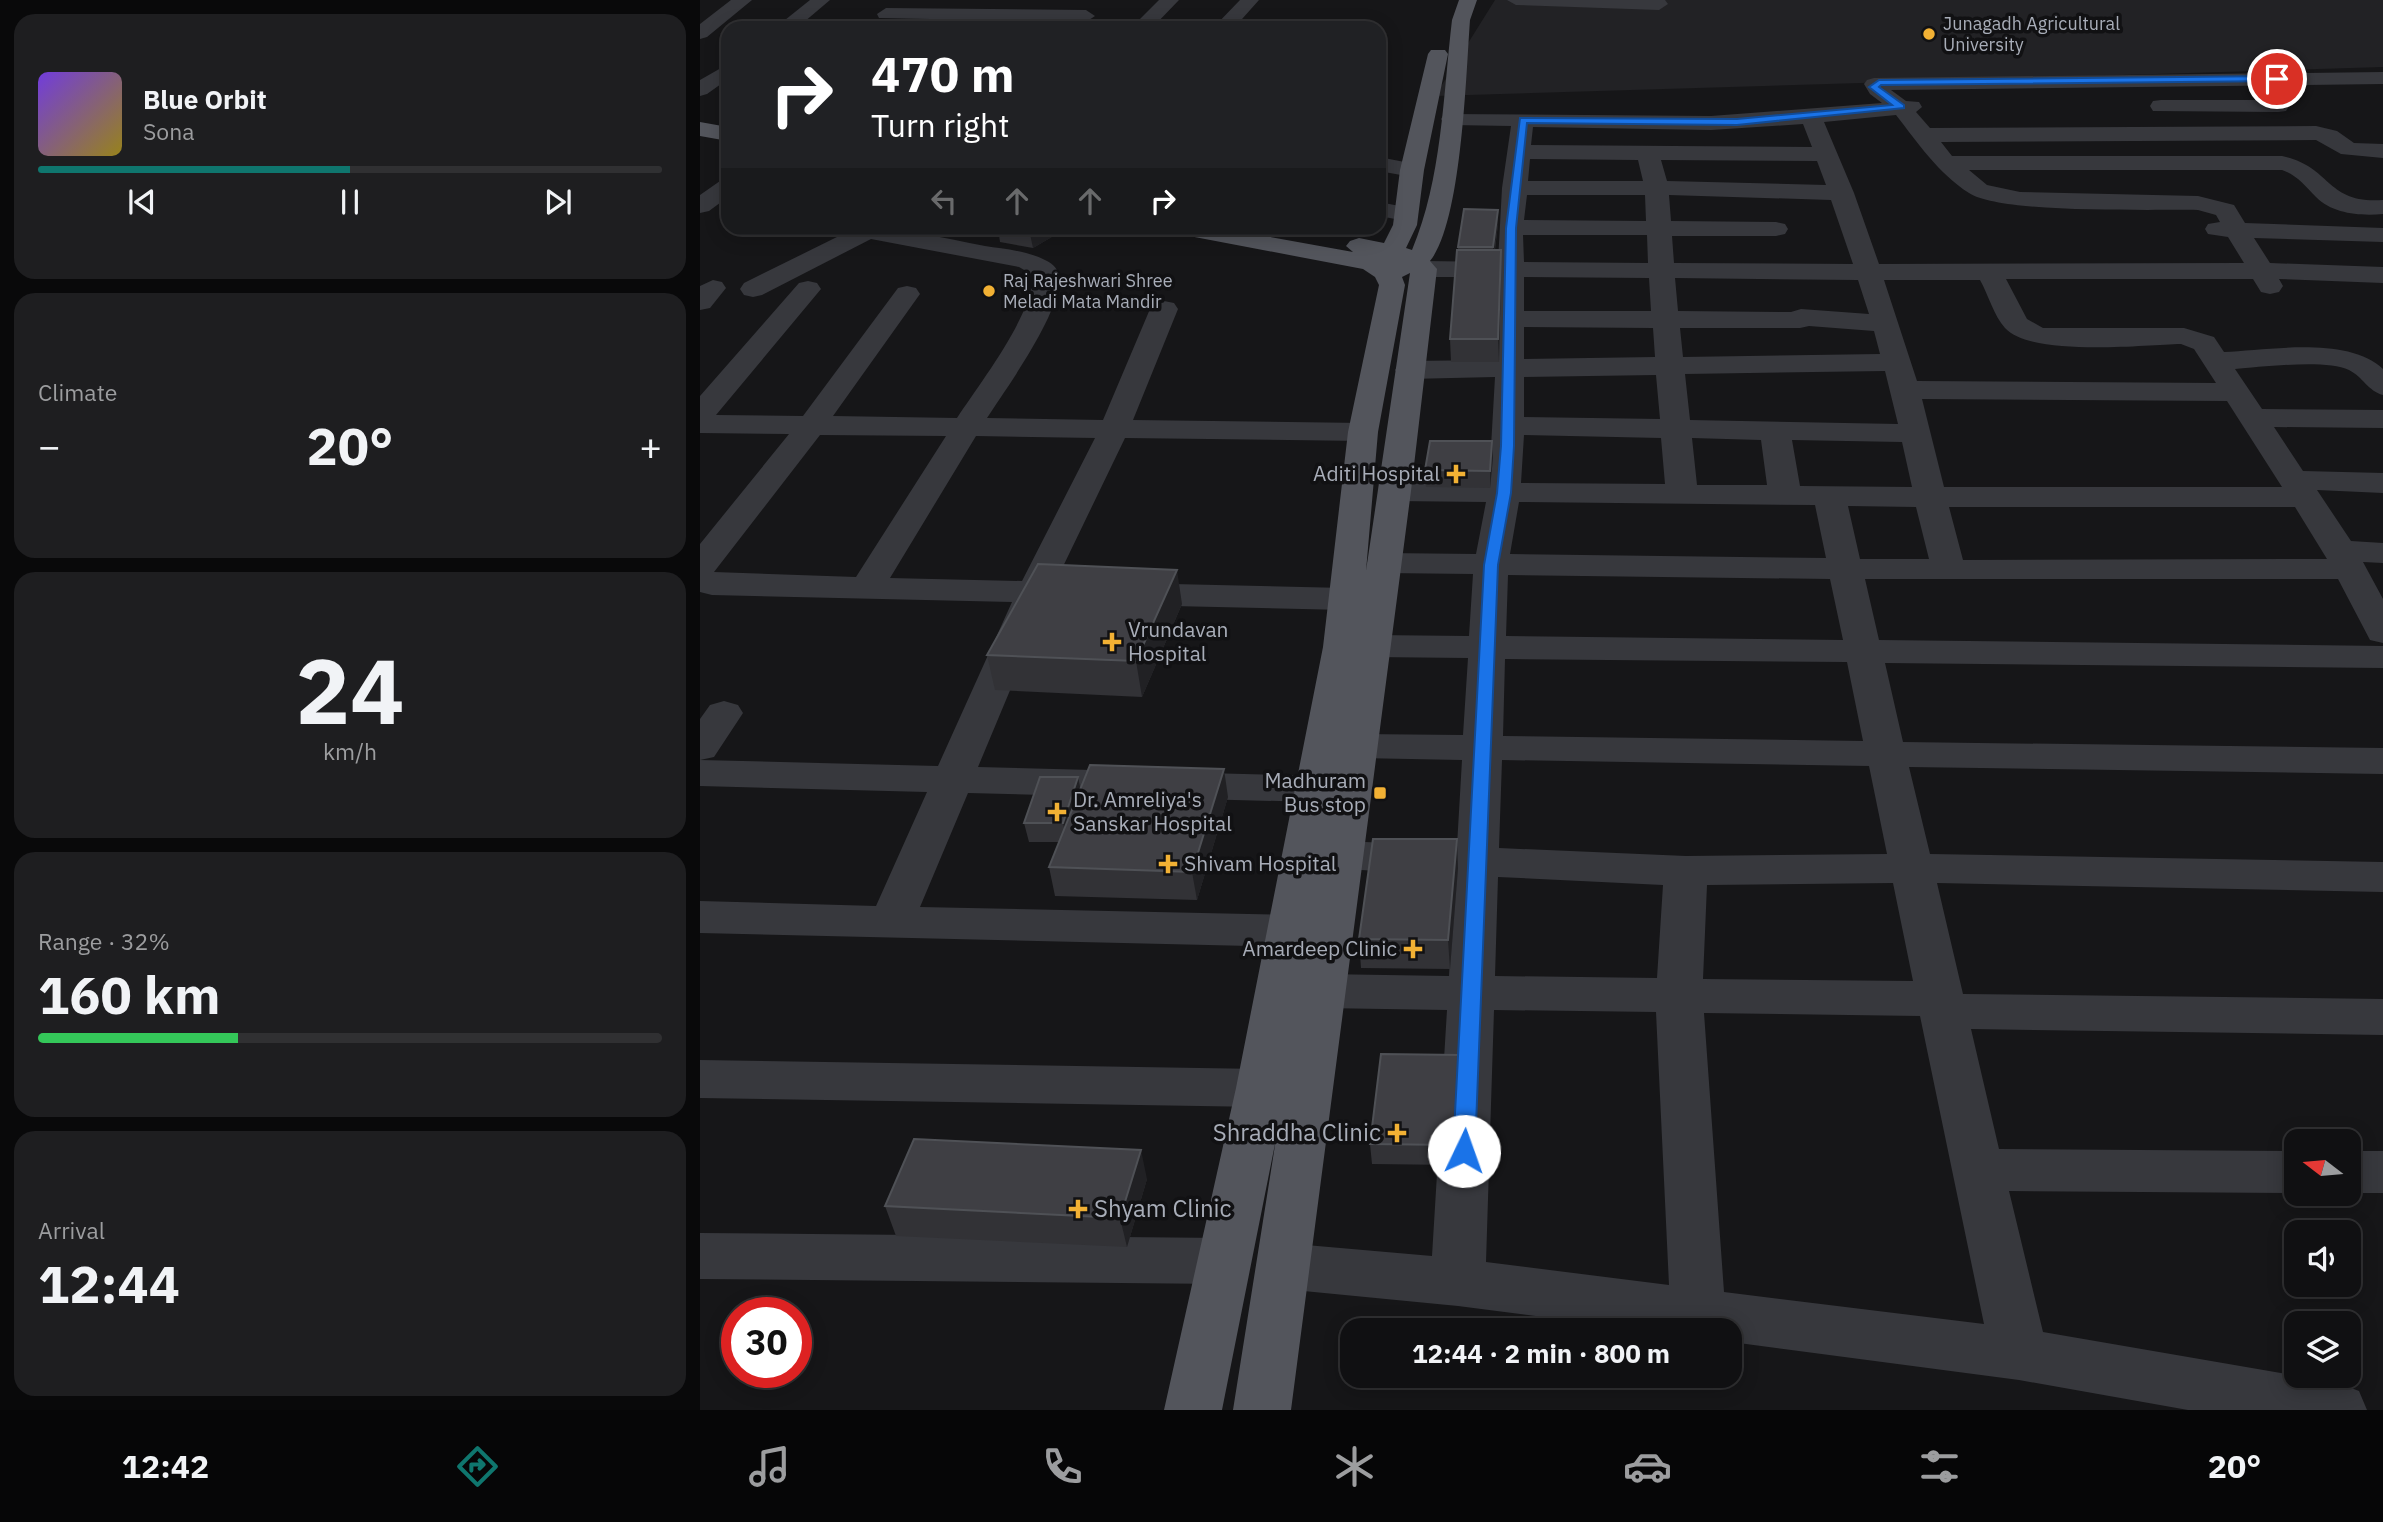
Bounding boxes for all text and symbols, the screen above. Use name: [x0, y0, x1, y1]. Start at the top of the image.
place label: Junagadh Agricultural University: [1943, 12, 2120, 56]
marker: Junagadh Agricultural University: [1921, 26, 1937, 42]
text: 470 m: [871, 42, 1015, 105]
icon: right: [756, 49, 847, 140]
pin: [2247, 49, 2307, 109]
icon: arrive: [2258, 60, 2296, 98]
text: Blue Orbit: [143, 82, 267, 116]
text: Turn right: [871, 104, 1009, 146]
text: Sona: [143, 116, 195, 146]
icon: left: [925, 182, 963, 220]
icon: ahead: [998, 182, 1036, 220]
icon: ahead: [1071, 182, 1109, 220]
icon: right: [1144, 182, 1182, 220]
icon: previous: [123, 183, 161, 221]
icon: pause: [331, 183, 369, 221]
icon: next: [539, 183, 577, 221]
place label: Raj Rajeshwari Shree Meladi Mata Mandir: [1003, 269, 1173, 313]
marker: Raj Rajeshwari Shree Meladi Mata Mandir: [981, 283, 997, 299]
text: Climate: [38, 377, 117, 407]
text: 20°: [307, 412, 393, 479]
text: −: [38, 421, 61, 470]
text: +: [639, 421, 662, 470]
place label: Aditi Hospital: [1313, 459, 1440, 487]
marker: Aditi Hospital: [1446, 464, 1466, 484]
place label: Vrundavan Hospital: [1128, 615, 1229, 667]
text: 24: [295, 631, 405, 749]
marker: Vrundavan Hospital: [1102, 632, 1122, 652]
text: km/h: [323, 736, 377, 766]
place label: Madhuram Bus stop: [1265, 766, 1366, 818]
place label: Dr. Amreliya's Sanskar Hospital: [1073, 785, 1232, 837]
marker: Madhuram Bus stop: [1372, 785, 1388, 801]
marker: Dr. Amreliya's Sanskar Hospital: [1047, 802, 1067, 822]
place label: Shivam Hospital: [1184, 849, 1337, 877]
marker: Shivam Hospital: [1158, 854, 1178, 874]
text: Range · 32%: [38, 926, 170, 956]
place label: Amardeep Clinic: [1242, 934, 1397, 962]
marker: Amardeep Clinic: [1403, 939, 1423, 959]
text: 160 km: [38, 961, 220, 1028]
position arrow: [1427, 1114, 1501, 1188]
place label: Shraddha Clinic: [1213, 1116, 1381, 1148]
marker: Shraddha Clinic: [1387, 1123, 1407, 1143]
north arrow: [2284, 1129, 2361, 1206]
map controls: [2284, 1129, 2361, 1388]
place label: Shyam Clinic: [1094, 1192, 1232, 1224]
marker: Shyam Clinic: [1068, 1199, 1088, 1219]
text: Arrival: [38, 1215, 105, 1245]
button: sound: [2284, 1220, 2361, 1297]
text: 12:44: [38, 1250, 180, 1317]
speed limit sign: 30: [721, 1297, 812, 1388]
button: layers: [2284, 1311, 2361, 1388]
text: 12:44 · 2 min · 800 m: [1412, 1336, 1670, 1370]
icon: directions: [453, 1442, 502, 1491]
icon: music: [745, 1442, 794, 1491]
icon: phone: [1038, 1442, 1087, 1491]
icon: climate: [1330, 1442, 1379, 1491]
icon: car: [1623, 1442, 1672, 1491]
icon: filters: [1915, 1442, 1964, 1491]
text: 12:42: [122, 1445, 209, 1487]
text: 20°: [2208, 1445, 2261, 1487]

